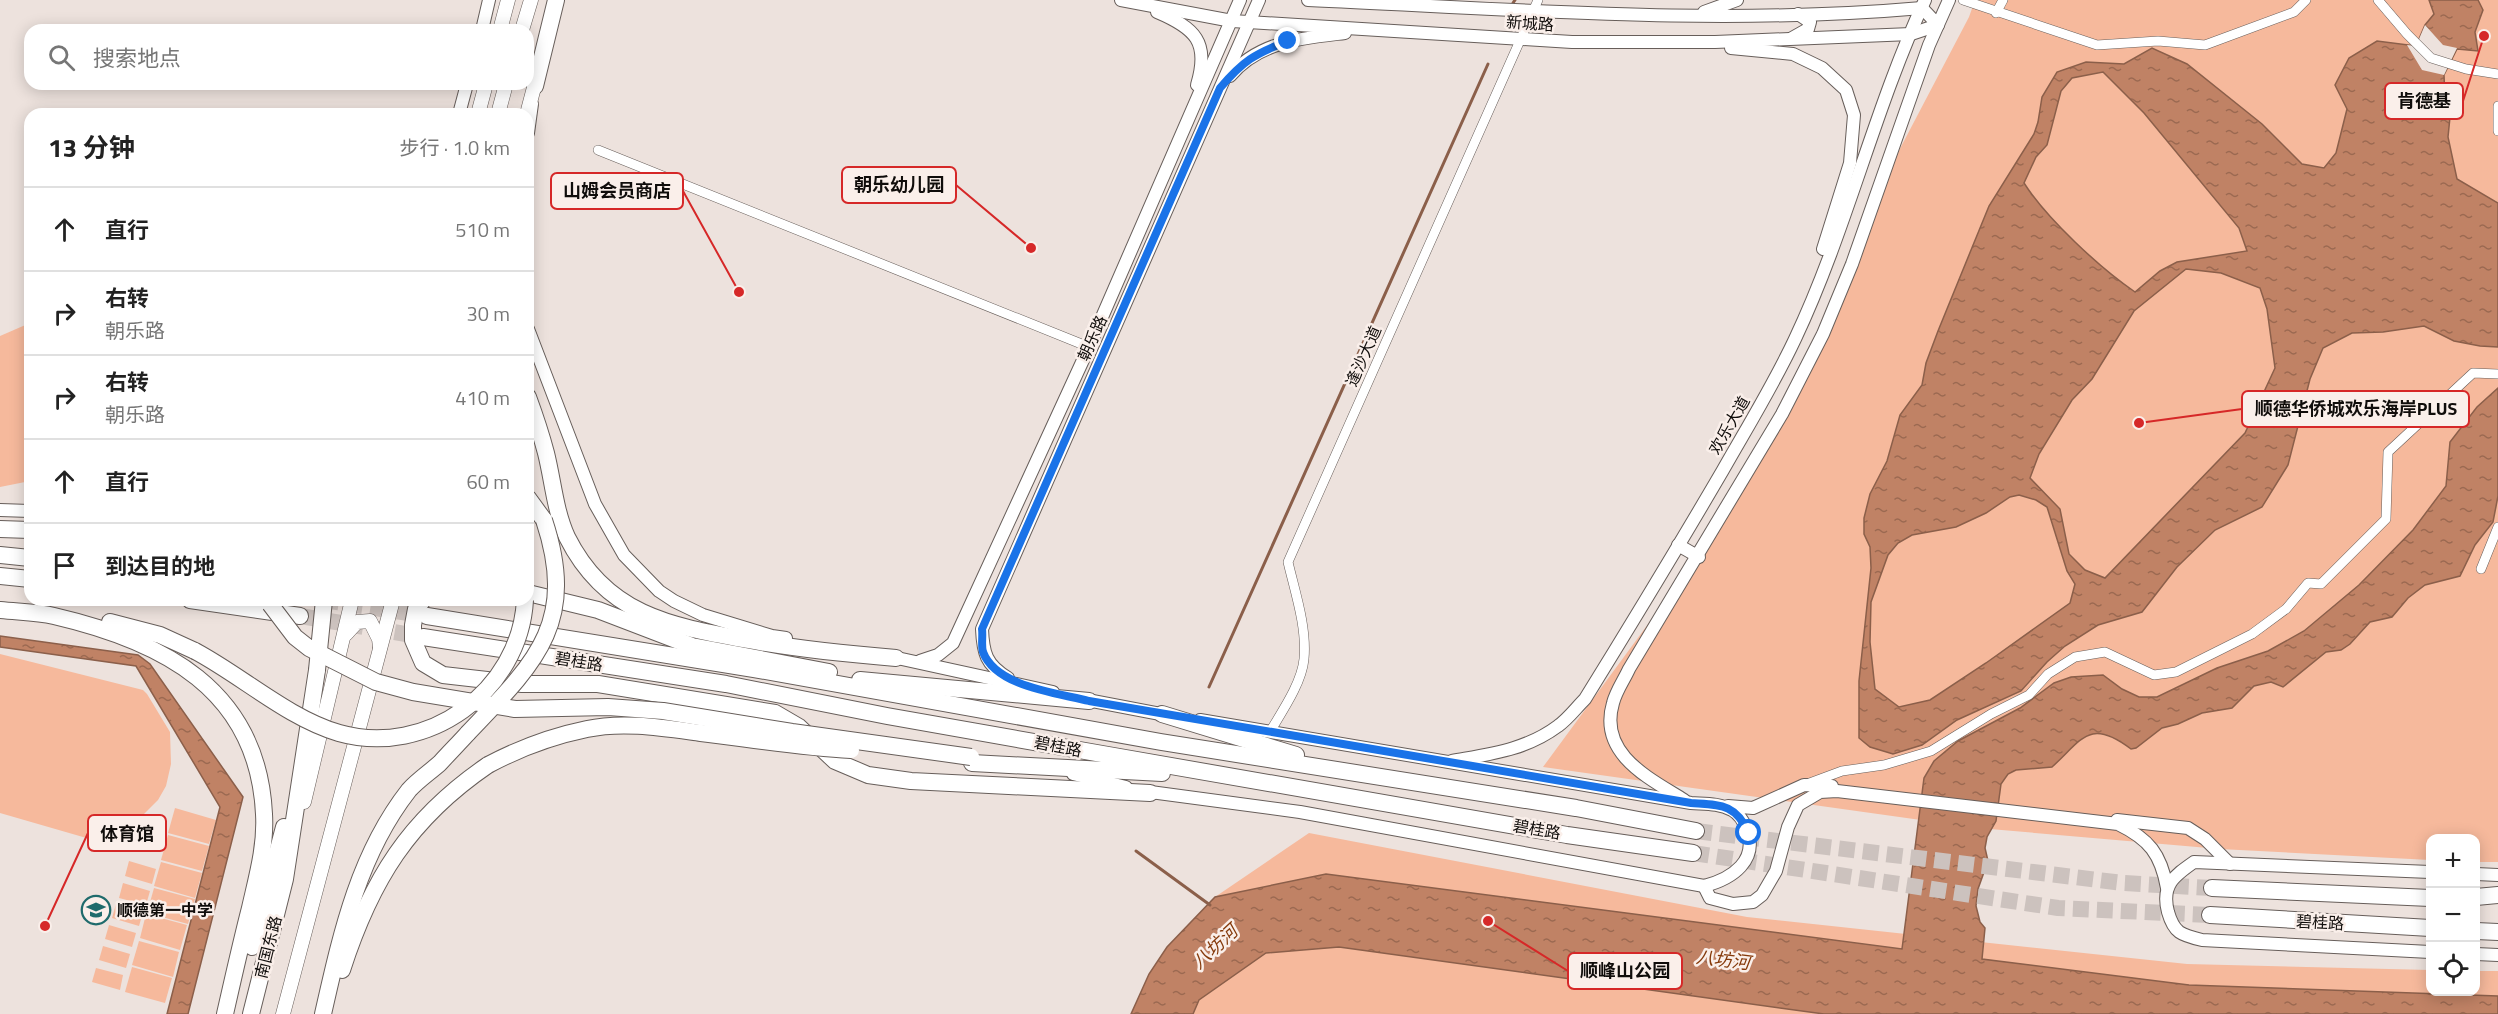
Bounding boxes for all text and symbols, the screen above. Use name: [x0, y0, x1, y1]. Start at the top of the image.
street label: 新城路: [1505, 9, 1555, 37]
search box: [24, 24, 534, 90]
route end: [1274, 27, 1300, 53]
icon: search: [45, 41, 78, 74]
text: 搜索地点: [93, 41, 181, 75]
callout: 肯德基: [2385, 83, 2463, 119]
text: 肯德基: [2397, 87, 2451, 114]
text: 13 分钟: [48, 128, 135, 167]
text: 步行 · 1.0 km: [399, 132, 510, 163]
callout: 朝乐幼儿园: [842, 167, 956, 203]
text: 朝乐幼儿园: [854, 171, 944, 198]
callout: 山姆会员商店: [551, 173, 683, 209]
text: 山姆会员商店: [563, 177, 671, 204]
icon: ahead: [48, 213, 81, 246]
text: 直行: [105, 213, 149, 247]
text: 510 m: [455, 214, 510, 245]
text: 右转: [105, 281, 149, 315]
icon: right: [48, 297, 81, 330]
text: 30 m: [466, 298, 510, 329]
street label: 朝乐路: [1071, 311, 1113, 365]
text: 朝乐路: [105, 315, 165, 346]
street label: 逢沙大道: [1339, 322, 1387, 390]
text: 右转: [105, 365, 149, 399]
icon: right: [48, 381, 81, 414]
text: 410 m: [455, 382, 510, 413]
street label: 欢乐大道: [1703, 391, 1755, 459]
callout: 顺德华侨城欢乐海岸PLUS: [2242, 391, 2469, 427]
text: 顺德华侨城欢乐海岸PLUS: [2255, 395, 2457, 422]
text: 朝乐路: [105, 399, 165, 430]
icon: ahead: [48, 465, 81, 498]
text: 直行: [105, 465, 149, 499]
text: 60 m: [466, 466, 510, 497]
icon: arrive: [48, 549, 81, 582]
text: 到达目的地: [105, 549, 215, 583]
street label: 碧桂路: [553, 645, 605, 677]
street label: 碧桂路: [1032, 730, 1084, 762]
street label: 碧桂路: [1511, 813, 1563, 845]
callout: 体育馆: [88, 815, 166, 851]
route start: [1735, 819, 1761, 845]
text: 体育馆: [100, 820, 154, 847]
map controls: [2426, 834, 2480, 996]
button: +: [2426, 834, 2480, 888]
button: −: [2426, 888, 2480, 942]
school or university icon: 顺德第一中学: [80, 894, 112, 926]
place label: 顺德第一中学: [117, 898, 213, 922]
street label: 碧桂路: [2295, 909, 2345, 935]
street label: 南国东路: [249, 913, 287, 981]
water label: 八坊河: [1186, 916, 1246, 975]
button: locate: [2426, 942, 2480, 996]
water label: 八坊河: [1695, 943, 1754, 977]
callout: 顺峰山公园: [1568, 953, 1682, 989]
text: 顺峰山公园: [1580, 957, 1670, 984]

